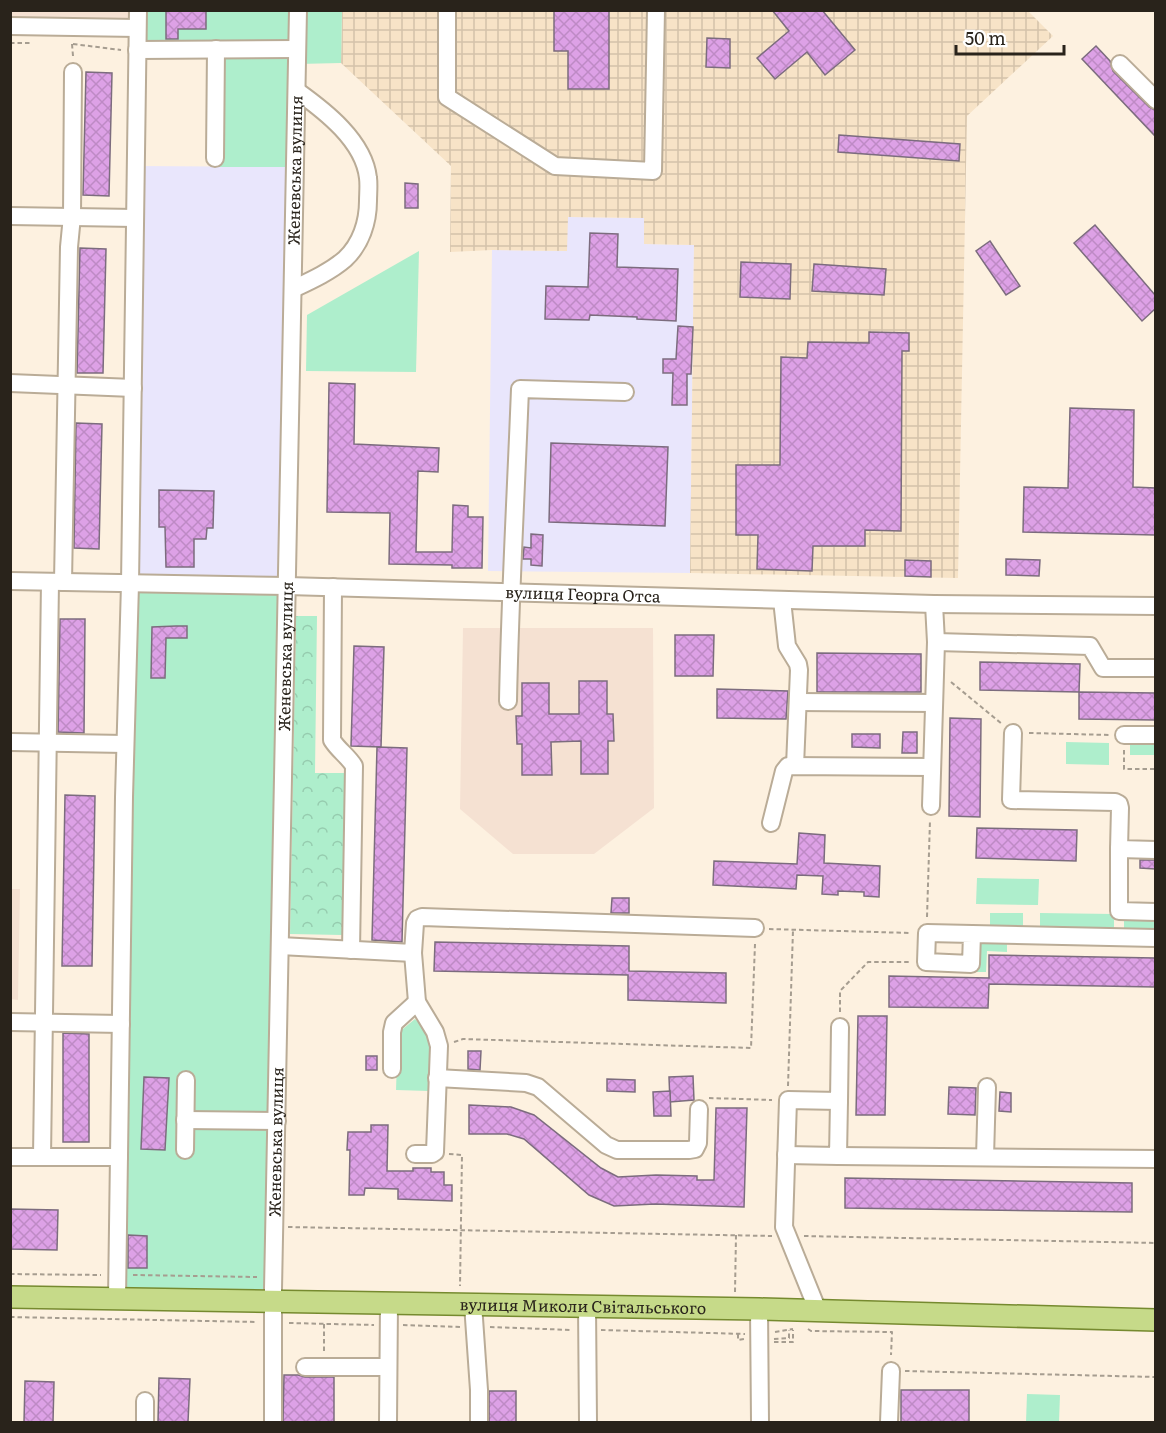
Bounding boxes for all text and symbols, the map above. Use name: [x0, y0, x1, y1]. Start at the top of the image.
scale bar: [956, 18, 1064, 56]
text: 50 m: [965, 24, 1006, 51]
street label: Женевська вулиця: [280, 95, 307, 245]
street label: вулиця Георга Отса: [505, 579, 661, 607]
street label: Женевська вулиця: [271, 581, 298, 731]
street label: Женевська вулиця: [261, 1067, 288, 1217]
street label: вулиця Миколи Світальського: [459, 1291, 706, 1319]

